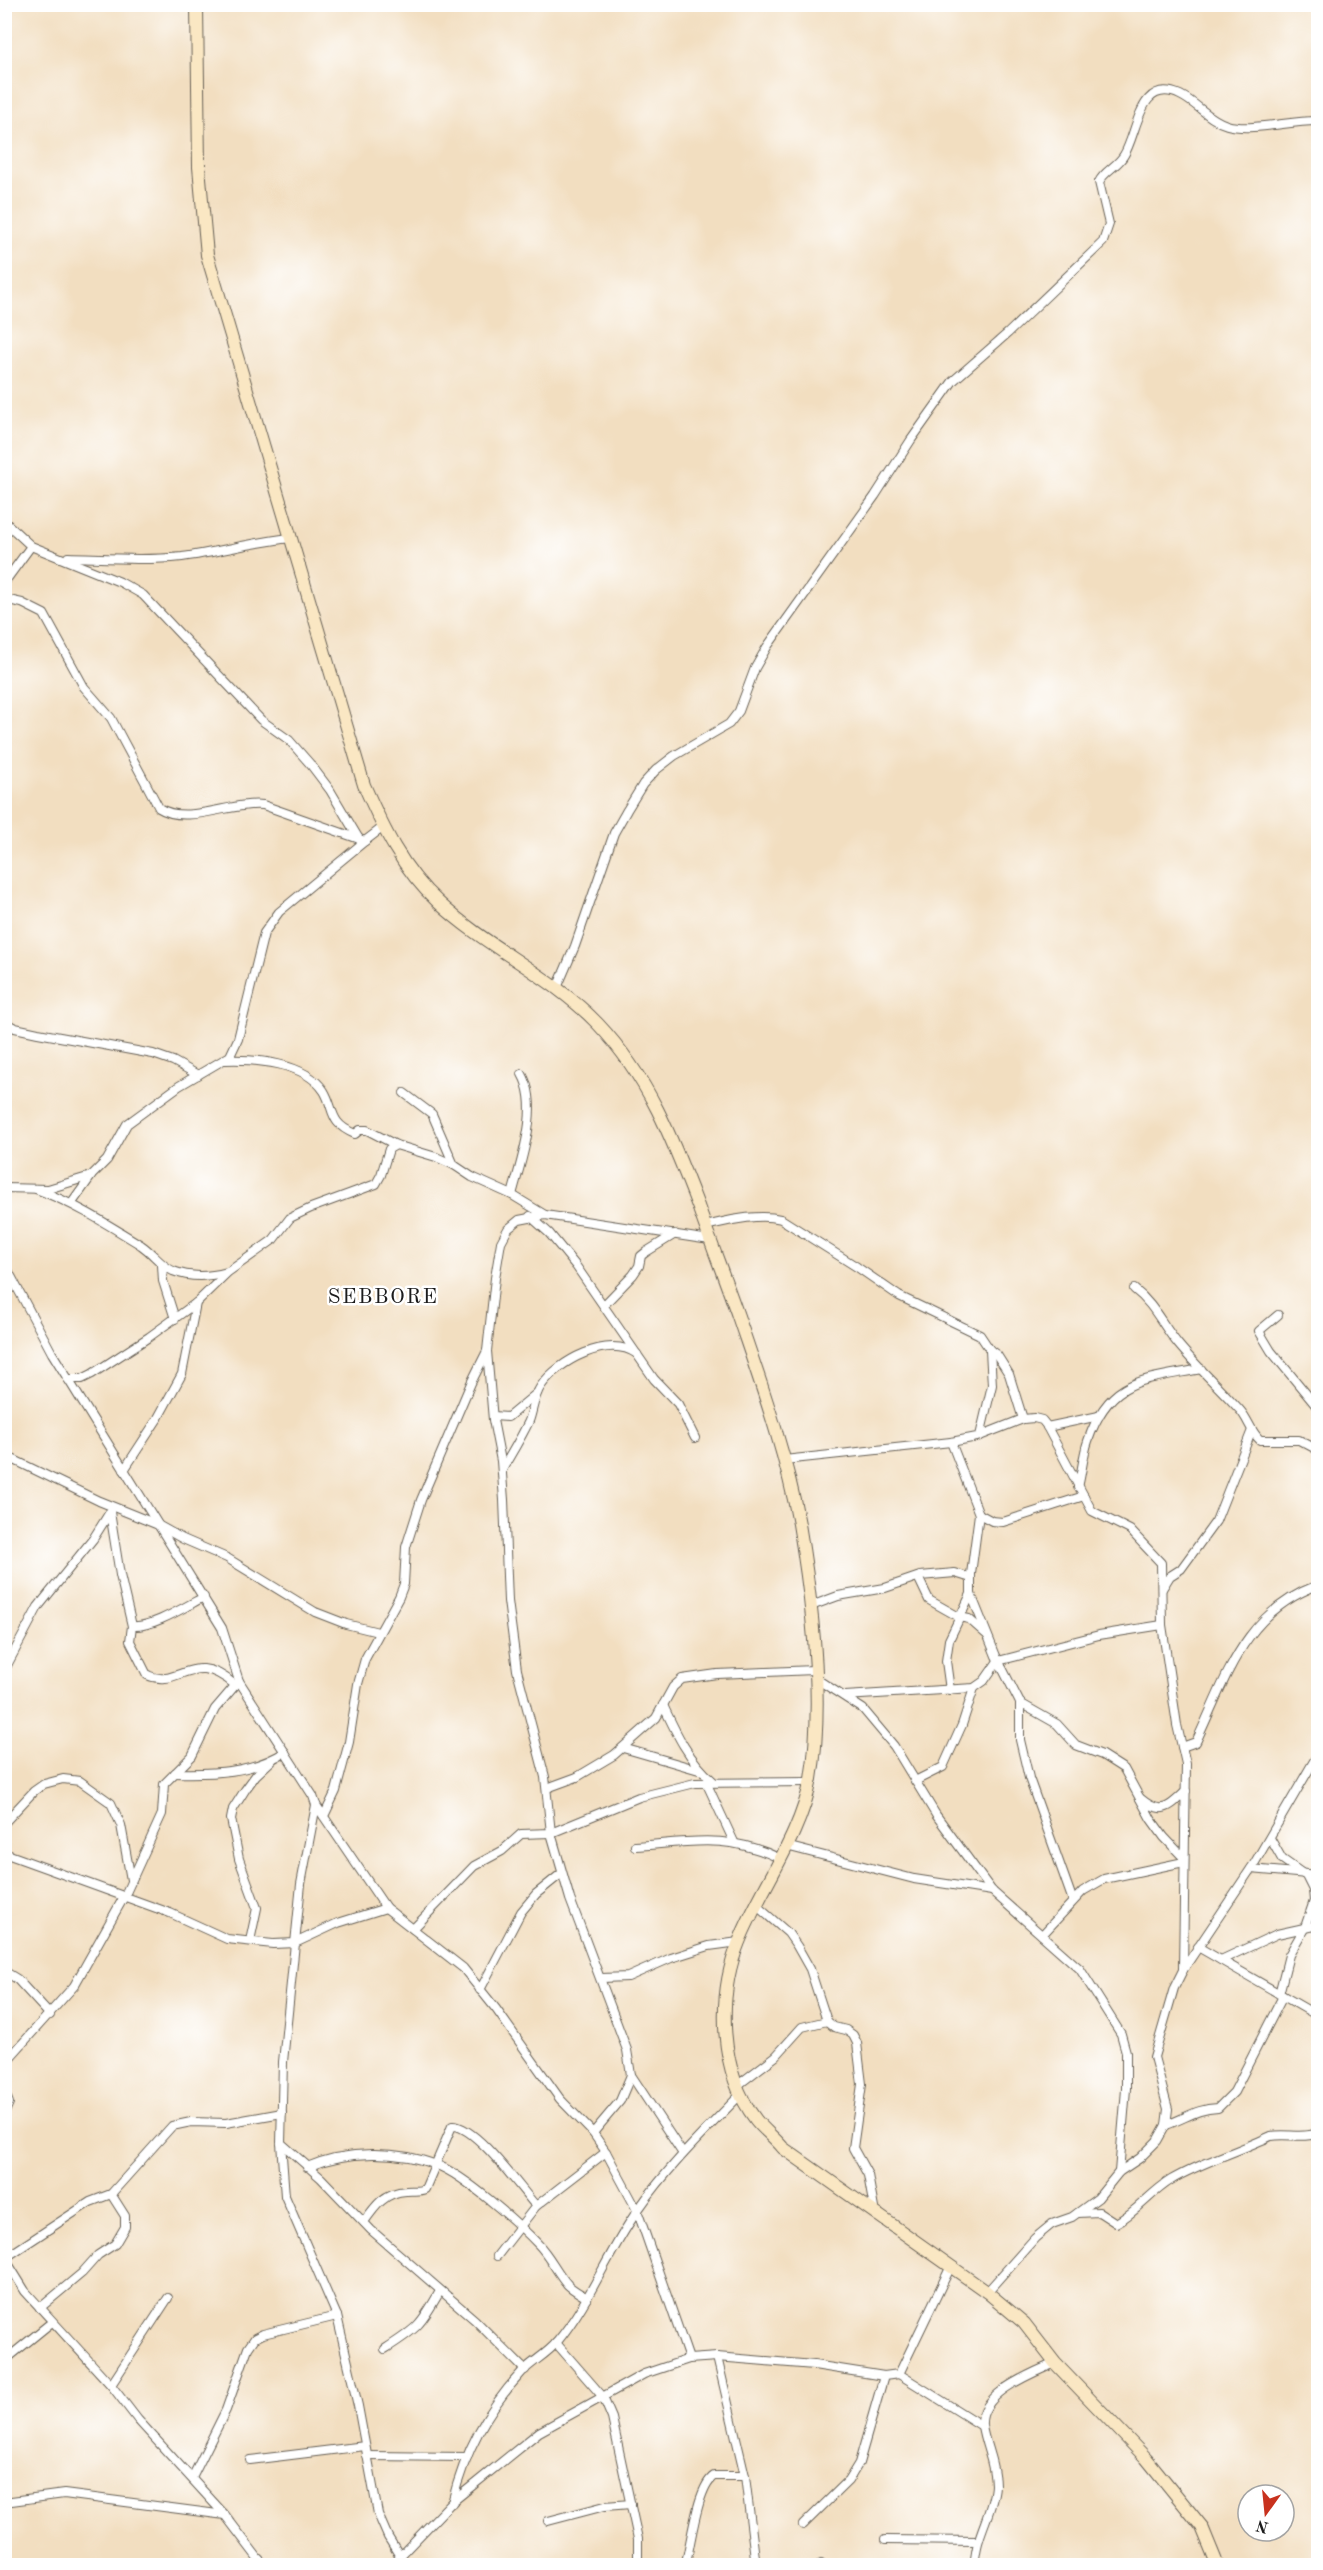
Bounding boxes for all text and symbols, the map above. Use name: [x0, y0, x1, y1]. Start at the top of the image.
district label: SEBBORE: [327, 1287, 439, 1308]
north arrow: [1236, 2483, 1296, 2543]
text: N: [1254, 2516, 1271, 2535]

